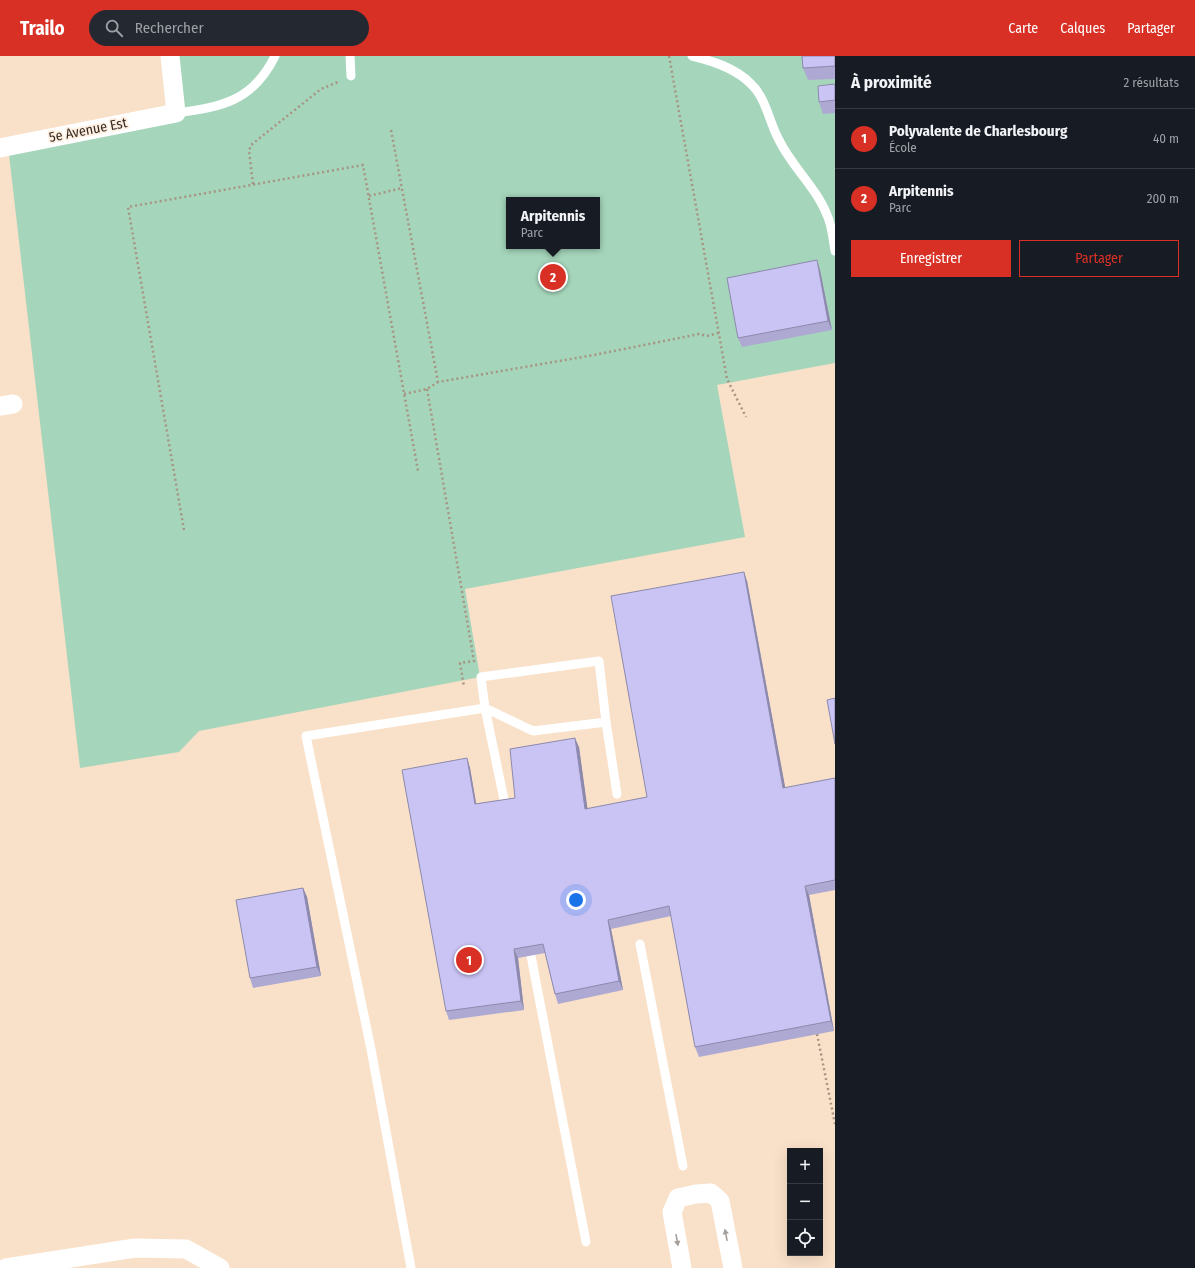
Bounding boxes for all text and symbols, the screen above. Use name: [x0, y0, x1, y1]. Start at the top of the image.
search box: [89, 10, 369, 46]
text: Trailo: [20, 17, 65, 40]
icon: search: [103, 17, 125, 39]
text: Rechercher: [135, 19, 204, 37]
text: Carte: [1008, 20, 1038, 37]
text: Calques: [1060, 20, 1105, 37]
text: Partager: [1127, 20, 1175, 37]
text: À proximité: [851, 72, 932, 93]
text: 2 résultats: [1124, 75, 1179, 90]
street label: 5e Avenue Est: [48, 114, 129, 146]
text: Polyvalente de Charlesbourg: [889, 122, 1067, 140]
text: 1: [861, 131, 867, 146]
text: 40 m: [1153, 131, 1179, 146]
text: École: [889, 140, 917, 155]
text: Arpitennis: [889, 182, 953, 200]
text: 2: [861, 191, 867, 206]
text: 200 m: [1147, 191, 1179, 206]
popup: [506, 197, 600, 249]
text: Parc: [889, 200, 911, 215]
text: Arpitennis: [521, 207, 585, 225]
text: Parc: [521, 225, 543, 240]
button: Enregistrer: [851, 240, 1011, 277]
button: Partager: [1019, 240, 1179, 277]
pin: 2: [540, 262, 566, 292]
your location: [566, 890, 586, 910]
pin: 1: [456, 945, 482, 975]
map controls: [787, 1148, 823, 1256]
button: +: [787, 1148, 823, 1184]
button: −: [787, 1184, 823, 1220]
button: locate: [787, 1220, 823, 1256]
one-way arrow: [723, 1229, 729, 1241]
one-way arrow: [674, 1234, 680, 1246]

